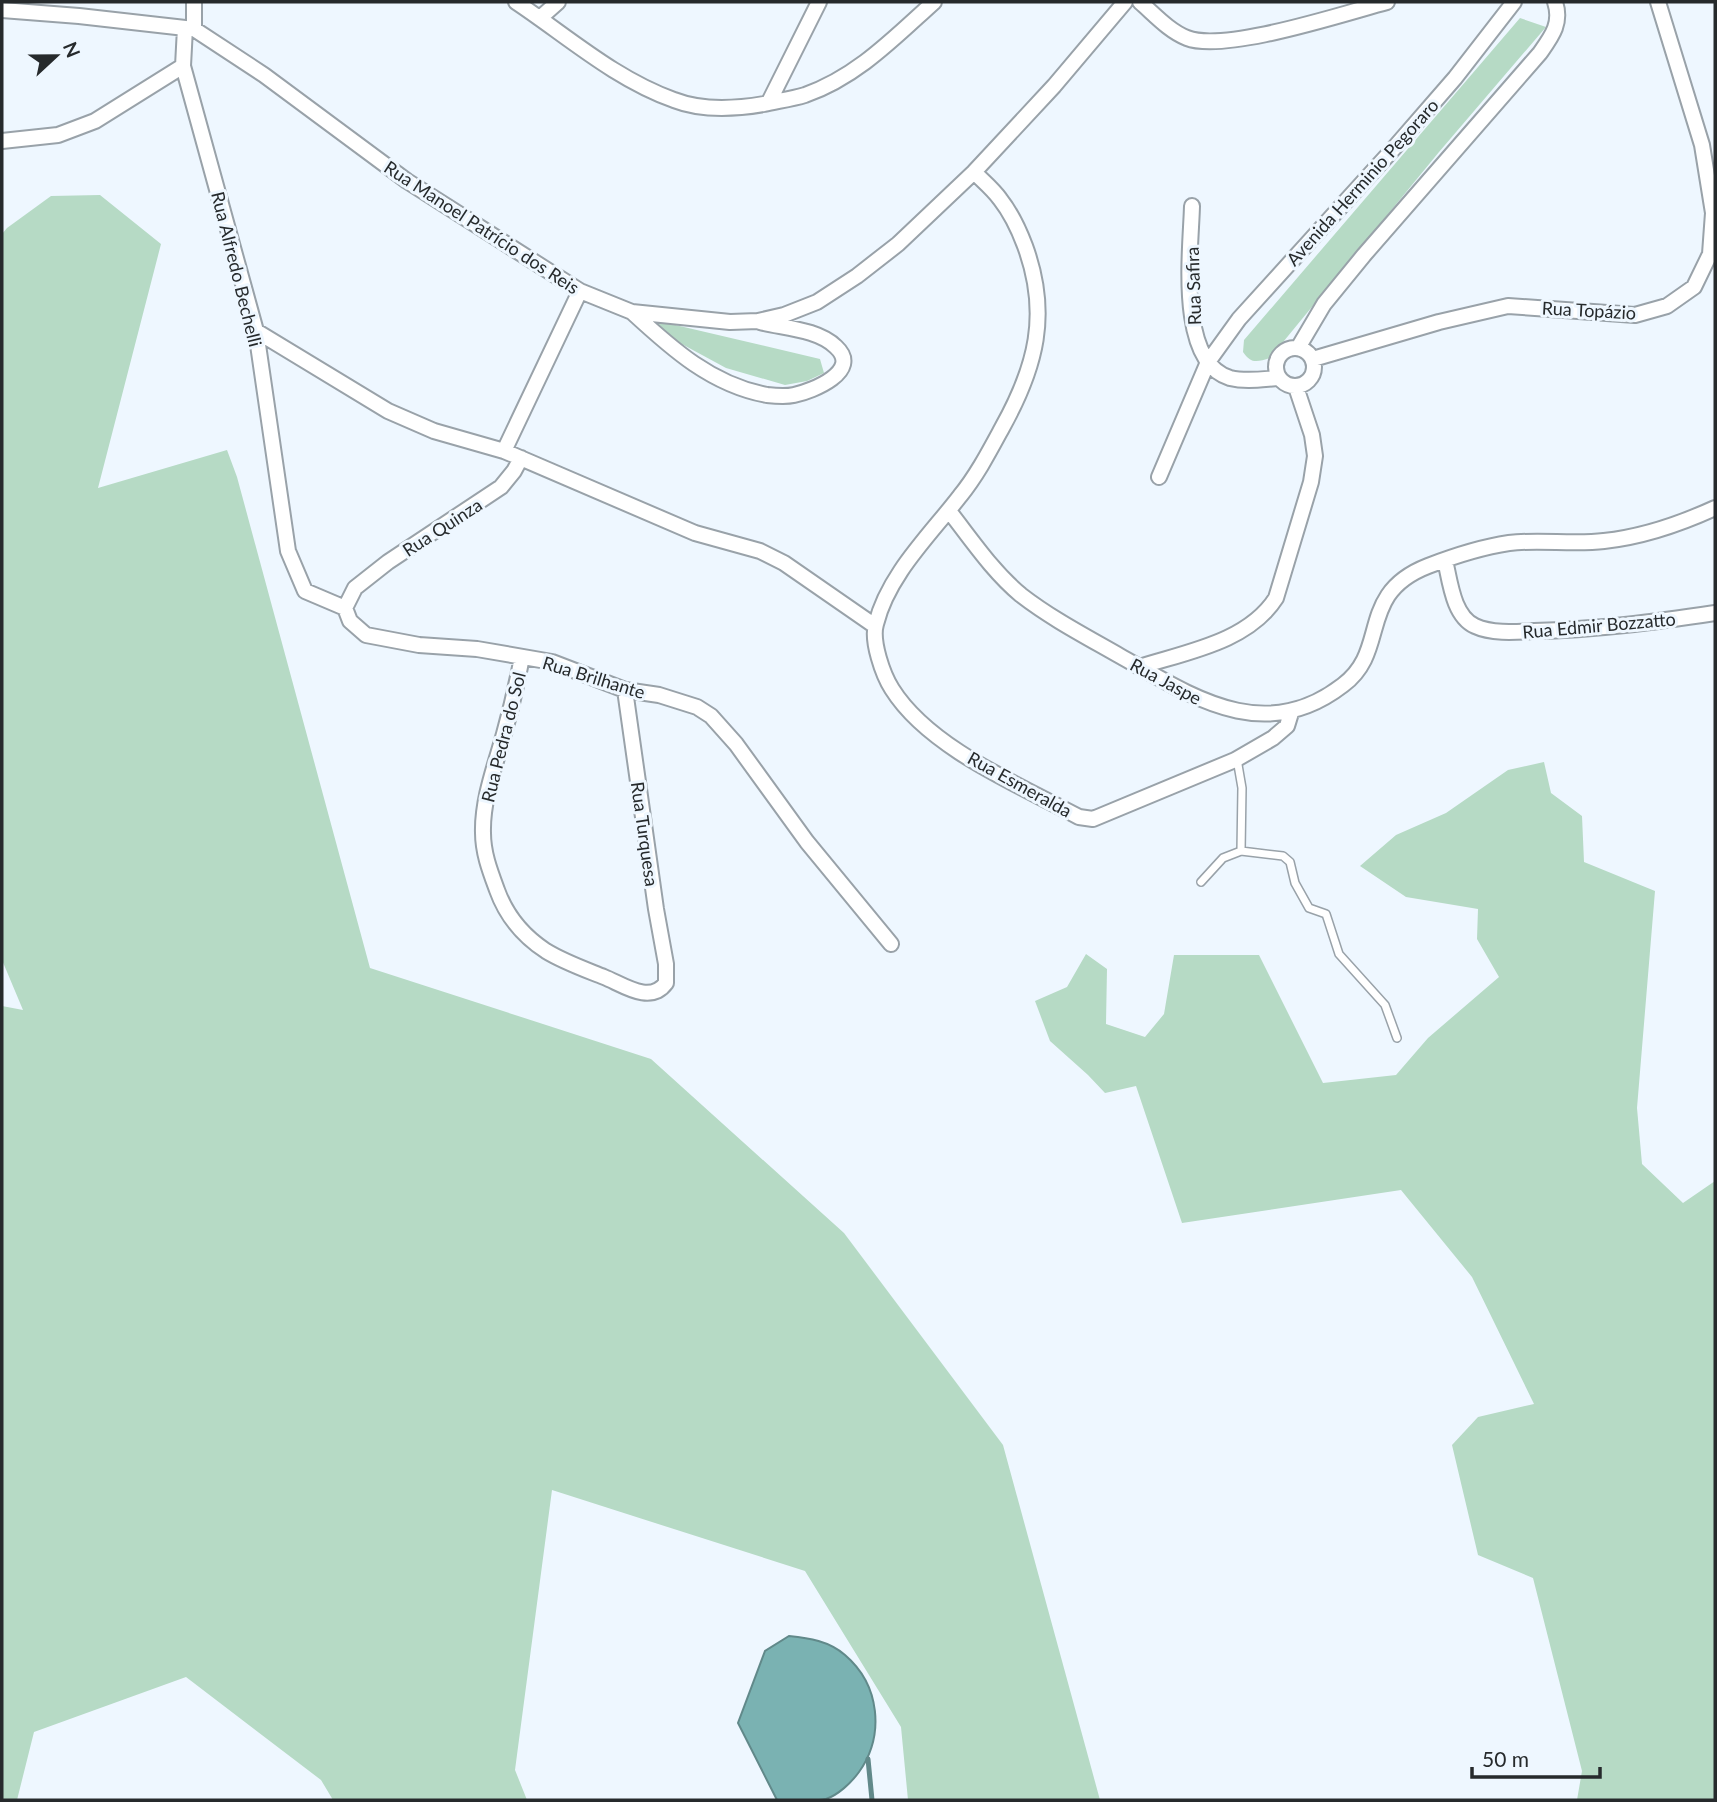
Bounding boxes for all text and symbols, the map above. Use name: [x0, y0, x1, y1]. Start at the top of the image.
north arrow: [21, 21, 91, 91]
text: N: [59, 38, 86, 61]
street label: Avenida Herminio Pegoraro: [1281, 94, 1443, 270]
street label: Rua Manoel Patrício dos Reis: [380, 156, 584, 298]
street label: Rua Alfredo Bechelli: [207, 189, 267, 349]
street label: Rua Safira: [1181, 246, 1205, 326]
street label: Rua Topázio: [1541, 297, 1637, 323]
street label: Rua Quinza: [398, 493, 486, 561]
street label: Rua Edmir Bozzatto: [1522, 607, 1676, 643]
street label: Rua Brilhante: [540, 651, 648, 703]
street label: Rua Jaspe: [1127, 653, 1205, 709]
street label: Rua Pedra do Sol: [476, 670, 530, 804]
street label: Rua Esmeralda: [964, 746, 1076, 822]
street label: Rua Turquesa: [627, 780, 663, 888]
scale bar: [1472, 1736, 1600, 1780]
text: 50 m: [1482, 1746, 1529, 1771]

